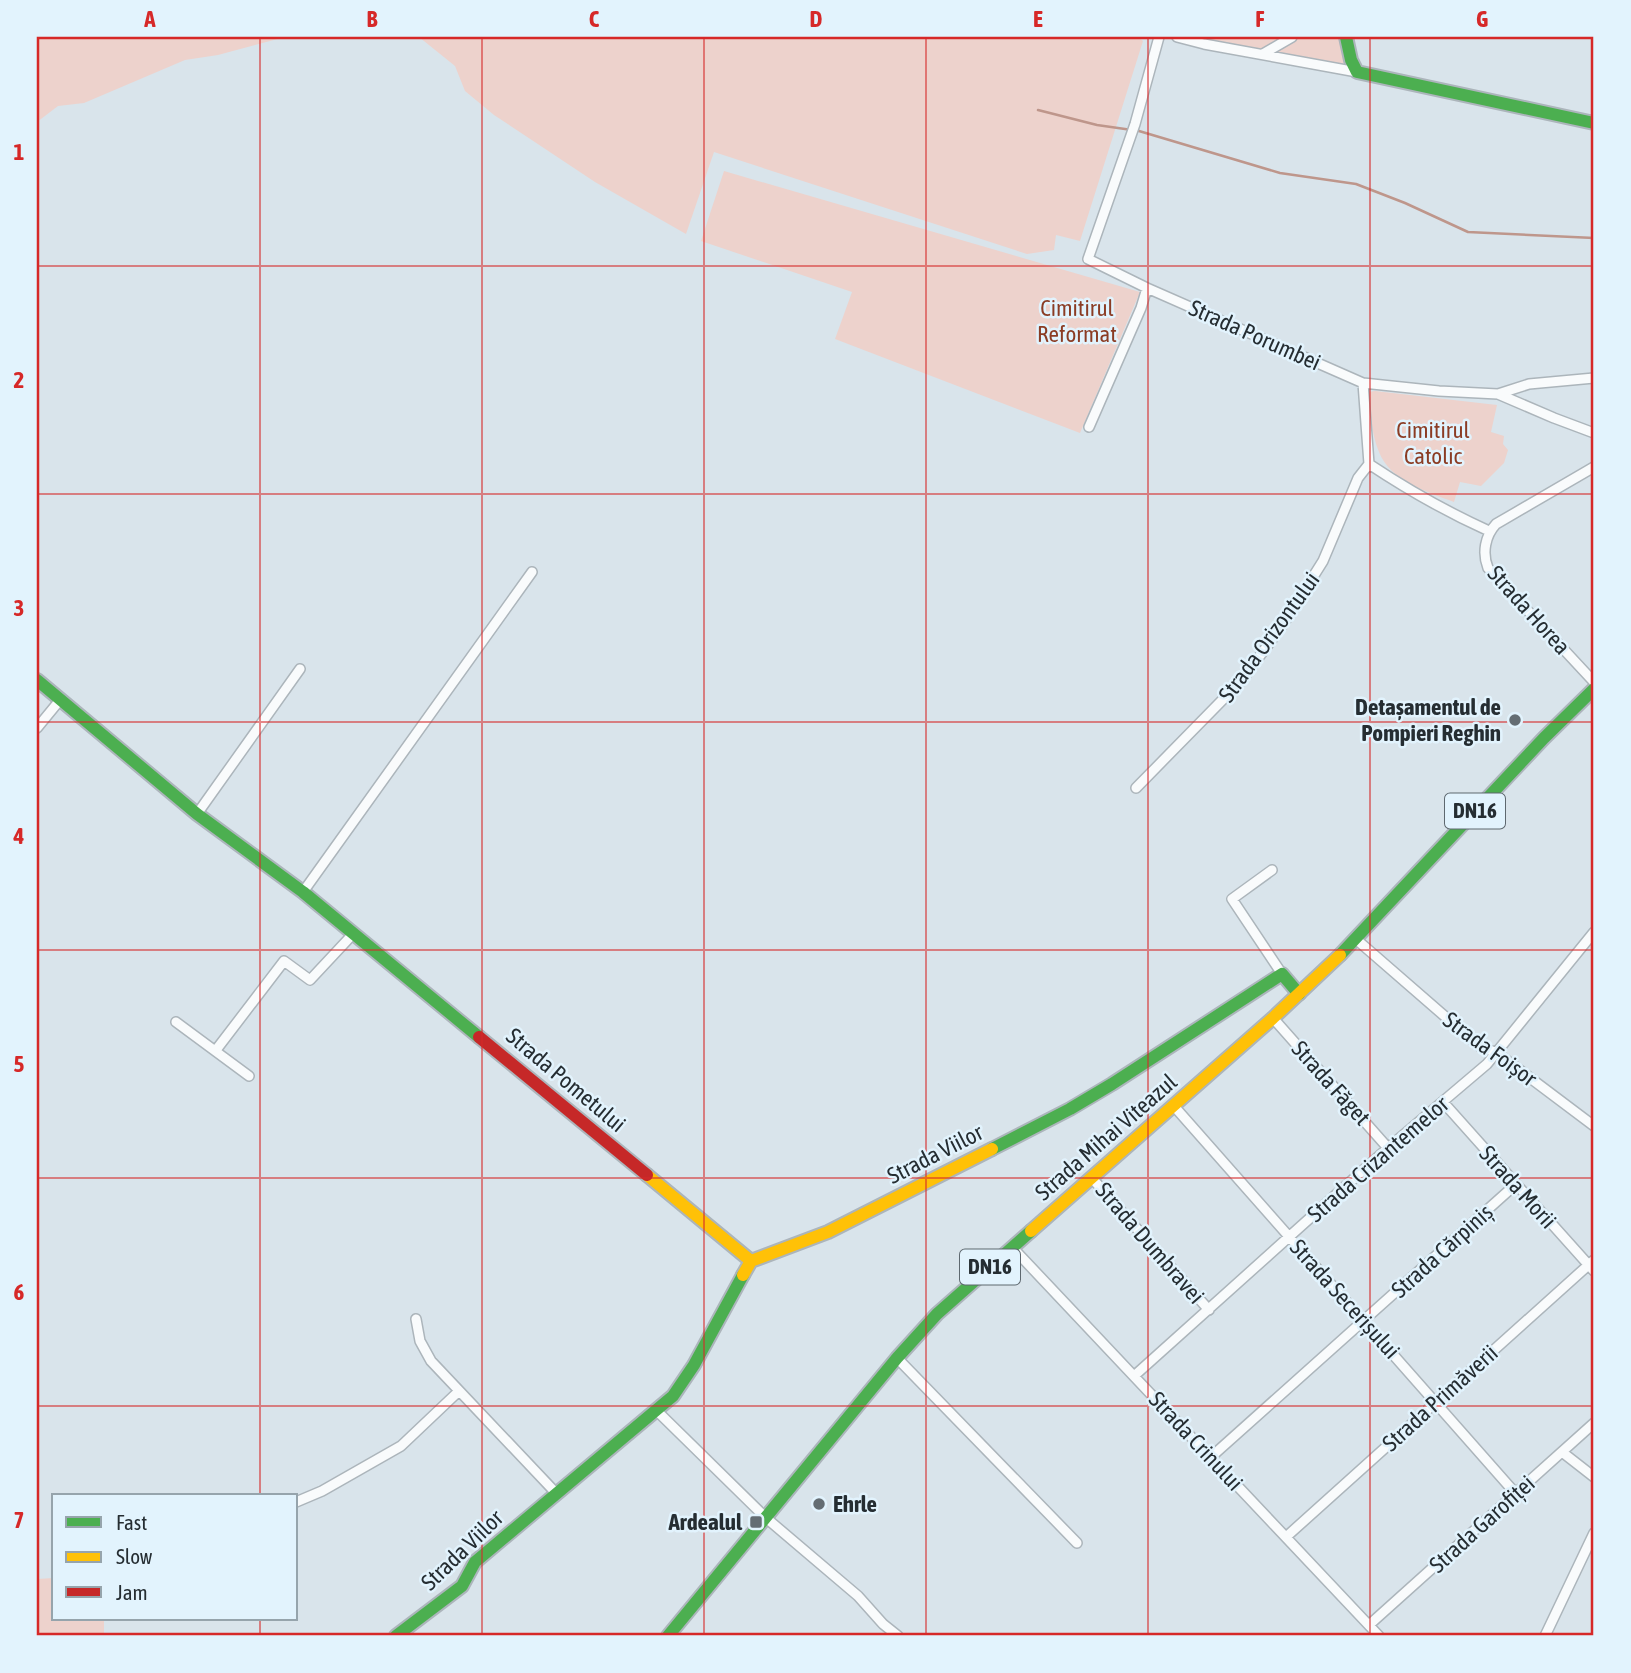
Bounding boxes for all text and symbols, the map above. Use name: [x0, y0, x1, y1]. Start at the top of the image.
text: A: [143, 6, 156, 32]
text: B: [367, 6, 378, 32]
text: C: [589, 6, 600, 32]
text: D: [810, 6, 823, 32]
text: E: [1033, 6, 1043, 32]
text: F: [1255, 6, 1265, 32]
text: G: [1476, 6, 1488, 32]
text: 1: [14, 139, 25, 165]
street label: Strada Porumbei: [1185, 294, 1325, 376]
park label: Cimitirul Reformat: [1037, 295, 1117, 347]
text: 2: [14, 367, 24, 393]
park label: Cimitirul Catolic: [1396, 417, 1470, 469]
street label: Strada Horea: [1482, 560, 1576, 660]
street label: Strada Orizontului: [1213, 567, 1325, 707]
text: 3: [14, 595, 24, 621]
place label: Detașamentul de Pompieri Reghin: [1355, 694, 1501, 746]
marker: Detașamentul de Pompieri Reghin: [1507, 712, 1523, 728]
road number: DN16: [1445, 794, 1505, 828]
text: 4: [13, 823, 25, 849]
street label: Strada Foișor: [1438, 1007, 1543, 1092]
street label: Strada Pometului: [501, 1023, 631, 1137]
street label: Strada Făget: [1287, 1036, 1375, 1130]
text: 5: [14, 1051, 25, 1077]
street label: Strada Mihai Viteazul: [1030, 1069, 1182, 1205]
street label: Strada Crizantemelor: [1302, 1090, 1455, 1227]
street label: Strada Viilor: [883, 1118, 988, 1189]
street label: Strada Morii: [1474, 1141, 1562, 1233]
street label: Strada Dumbravei: [1090, 1177, 1210, 1309]
street label: Strada Cărpiniș: [1386, 1199, 1498, 1303]
street label: Strada Secerișului: [1285, 1234, 1405, 1364]
road number: DN16: [960, 1250, 1020, 1284]
text: 6: [14, 1279, 25, 1305]
street label: Strada Primăverii: [1377, 1340, 1503, 1456]
street label: Strada Crinului: [1144, 1386, 1248, 1496]
street label: Strada Garofiței: [1424, 1470, 1540, 1578]
place label: Ehrle: [833, 1491, 877, 1517]
legend: [52, 1494, 298, 1620]
marker: Ehrle: [811, 1496, 827, 1512]
street label: Strada Viilor: [416, 1504, 509, 1595]
text: 7: [14, 1507, 24, 1533]
place label: Ardealul: [668, 1509, 743, 1535]
text: Fast: [116, 1510, 147, 1534]
marker: Ardealul: [748, 1514, 764, 1530]
text: Slow: [116, 1544, 153, 1568]
text: Jam: [116, 1580, 148, 1604]

